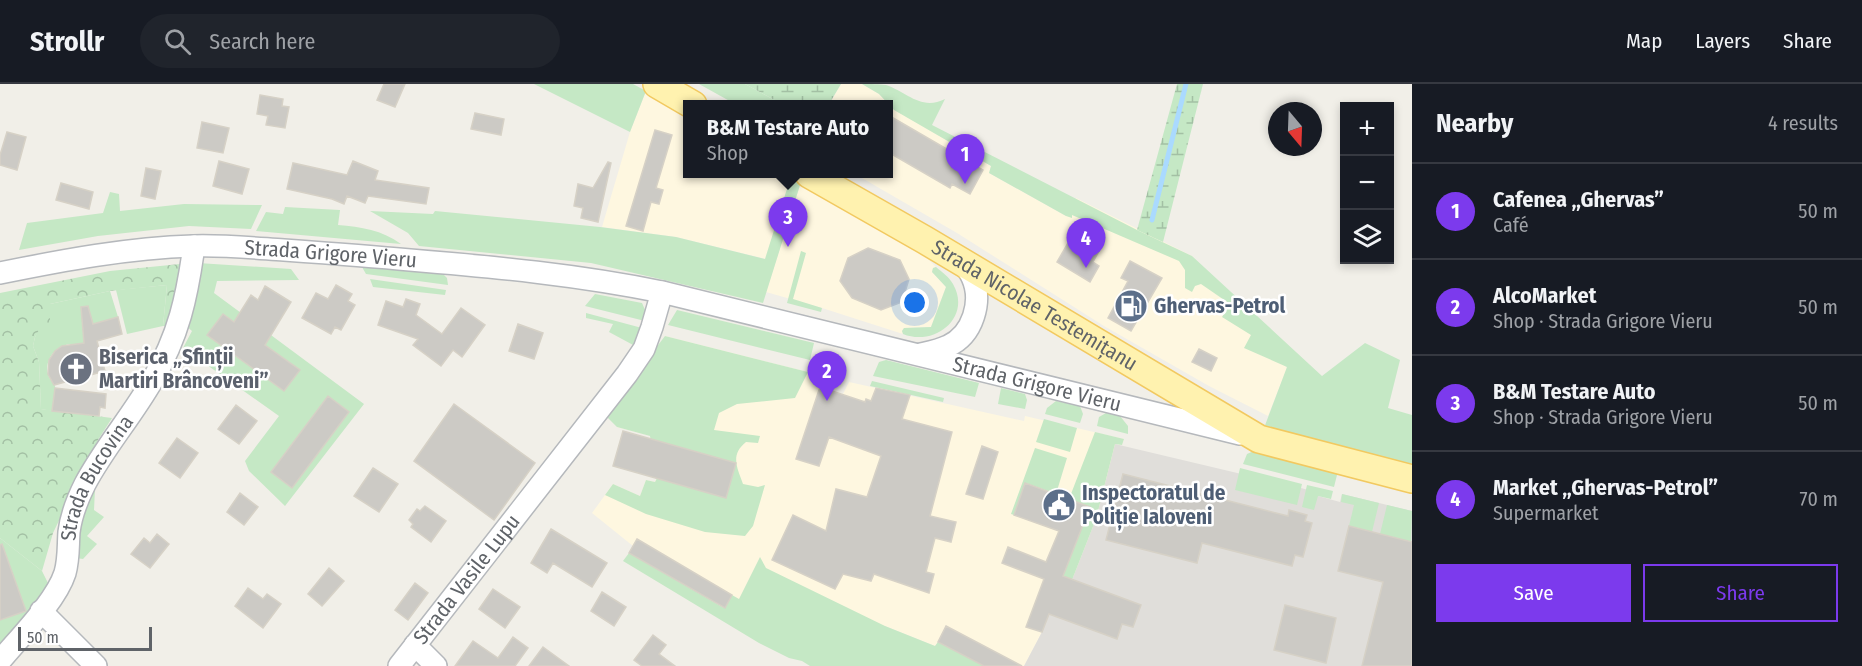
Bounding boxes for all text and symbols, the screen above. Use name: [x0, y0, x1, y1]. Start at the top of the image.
search box: [140, 14, 560, 68]
text: Strollr: [30, 25, 104, 58]
icon: search: [161, 25, 194, 58]
text: Search here: [209, 28, 315, 55]
text: Map: [1626, 28, 1662, 54]
text: Layers: [1695, 28, 1750, 54]
text: Share: [1783, 28, 1832, 54]
popup: [683, 100, 893, 178]
north arrow: [1268, 102, 1322, 156]
map controls: [1340, 102, 1394, 264]
button: +: [1340, 102, 1394, 156]
text: Nearby: [1436, 108, 1513, 139]
text: 4 results: [1768, 111, 1838, 135]
text: B&M Testare Auto: [707, 114, 869, 141]
pin: 1: [946, 135, 984, 184]
text: Shop: [707, 141, 748, 165]
button: −: [1340, 156, 1394, 210]
text: Cafenea „Ghervas”: [1493, 186, 1664, 213]
pin: 3: [768, 198, 808, 247]
text: 1: [1451, 199, 1460, 223]
text: 50 m: [1798, 199, 1838, 223]
button: layers: [1340, 210, 1394, 264]
text: Café: [1493, 213, 1529, 237]
pin: 4: [1066, 218, 1106, 268]
street label: Strada Grigore Vieru: [244, 234, 418, 274]
street label: Strada Nicolae Testemițanu: [927, 234, 1142, 377]
text: AlcoMarket: [1493, 282, 1596, 309]
your location: [900, 288, 929, 317]
fuel station icon: Ghervas-Petrol: [1113, 288, 1149, 324]
place label: Ghervas-Petrol: [1154, 293, 1286, 319]
text: 2: [1451, 295, 1460, 319]
text: 50 m: [1798, 295, 1838, 319]
text: Shop · Strada Grigore Vieru: [1493, 309, 1713, 333]
place label: Biserica „Sfinții Martiri Brâncoveni”: [99, 344, 269, 394]
church icon: Biserica „Sfinții Martiri Brâncoveni”: [58, 351, 94, 387]
street label: Strada Grigore Vieru: [950, 351, 1124, 417]
pin: 2: [808, 352, 846, 401]
text: B&M Testare Auto: [1493, 378, 1655, 405]
text: 3: [1451, 391, 1460, 415]
text: 50 m: [1798, 391, 1838, 415]
text: Shop · Strada Grigore Vieru: [1493, 405, 1713, 429]
street label: Strada Bucovina: [56, 410, 139, 541]
text: Market „Ghervas-Petrol”: [1493, 474, 1718, 501]
place label: Inspectoratul de Poliție Ialoveni: [1082, 480, 1226, 531]
public building icon: Inspectoratul de Poliție Ialoveni: [1041, 487, 1077, 523]
text: 4: [1450, 487, 1461, 511]
text: 70 m: [1800, 487, 1838, 511]
text: Supermarket: [1493, 501, 1599, 525]
street label: Strada Vasile Lupu: [408, 509, 526, 650]
button: Save: [1436, 564, 1631, 622]
button: Share: [1643, 564, 1838, 622]
scale bar: [18, 624, 152, 652]
text: 50 m: [27, 628, 59, 647]

